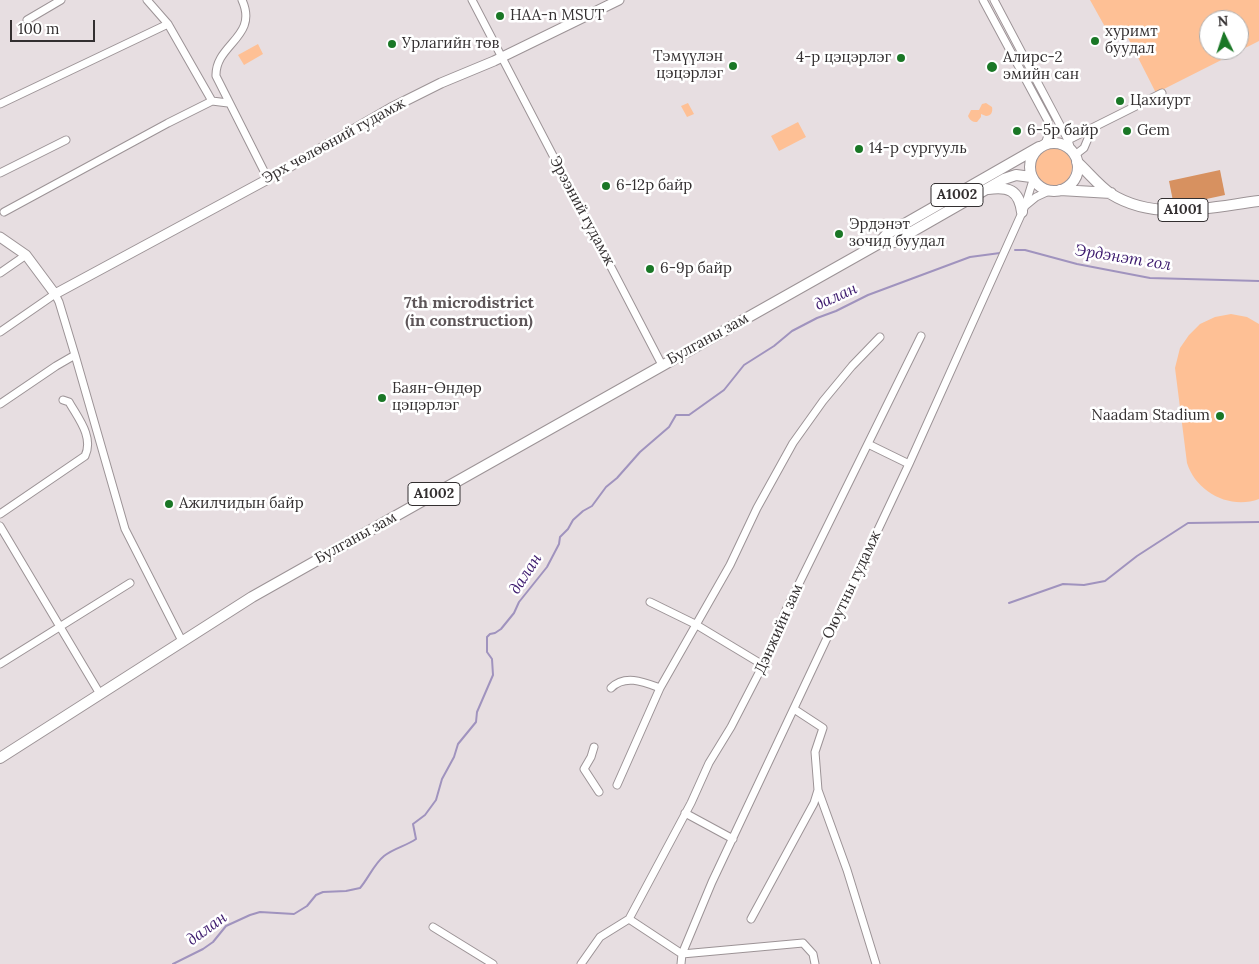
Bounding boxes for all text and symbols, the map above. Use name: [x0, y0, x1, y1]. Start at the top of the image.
place label: HAA-n MSUT: [510, 7, 604, 25]
scale bar: [12, 10, 98, 42]
marker: HAA-n MSUT: [494, 10, 506, 22]
north arrow: [1199, 10, 1249, 60]
text: N: [1217, 12, 1229, 30]
text: 100 m: [18, 19, 59, 38]
place label: хуримт буудал: [1105, 23, 1158, 58]
place label: Урлагийн төв: [402, 35, 499, 53]
marker: хуримт буудал: [1089, 35, 1101, 47]
marker: Урлагийн төв: [386, 38, 398, 50]
place label: Тэмүүлэн цэцэрлэг: [653, 48, 723, 83]
place label: 4-р цэцэрлэг: [796, 49, 891, 67]
place label: Aлирс-2 эмийн сан: [1003, 49, 1079, 84]
marker: 4-р цэцэрлэг: [895, 52, 907, 64]
marker: Тэмүүлэн цэцэрлэг: [727, 60, 739, 72]
marker: Aлирс-2 эмийн сан: [985, 60, 999, 74]
place label: Цахиурт: [1130, 92, 1191, 110]
street label: Эрх чөлөөний гудамж: [259, 94, 409, 188]
marker: Цахиурт: [1114, 95, 1126, 107]
place label: 6-5р байр: [1027, 122, 1098, 140]
place label: Gem: [1137, 122, 1170, 140]
marker: 6-5р байр: [1011, 125, 1023, 137]
marker: Gem: [1121, 125, 1133, 137]
place label: 14-р сургууль: [869, 140, 967, 158]
marker: 14-р сургууль: [853, 143, 865, 155]
street label: Эрээний гудамж: [546, 153, 618, 269]
place label: 6-12р байр: [616, 177, 692, 195]
marker: 6-12р байр: [600, 180, 612, 192]
road number: A1002: [931, 184, 983, 206]
road number: A1001: [1158, 198, 1208, 222]
place label: Эрдэнэт зочид буудал: [849, 216, 945, 251]
marker: Эрдэнэт зочид буудал: [833, 228, 845, 240]
water label: Эрдэнэт гол: [1074, 241, 1172, 275]
place label: 6-9р байр: [660, 260, 732, 278]
marker: 6-9р байр: [644, 263, 656, 275]
water label: далан: [812, 279, 860, 315]
district label: 7th microdistrict (in construction): [404, 293, 534, 331]
street label: Булганы зам: [664, 309, 752, 369]
place label: Баян-Өндөр цэцэрлэг: [392, 380, 482, 415]
marker: Баян-Өндөр цэцэрлэг: [376, 392, 388, 404]
place label: Naadam Stadium: [1092, 407, 1210, 425]
marker: Naadam Stadium: [1214, 410, 1226, 422]
road number: A1002: [408, 482, 460, 506]
place label: Ажилчидын байр: [179, 495, 304, 513]
marker: Ажилчидын байр: [163, 498, 175, 510]
street label: Булганы зам: [312, 508, 400, 568]
street label: Оюутны гудамж: [819, 528, 885, 642]
water label: далан: [506, 550, 546, 598]
street label: Дэнжийн зам: [751, 581, 807, 677]
water label: далан: [183, 908, 231, 950]

